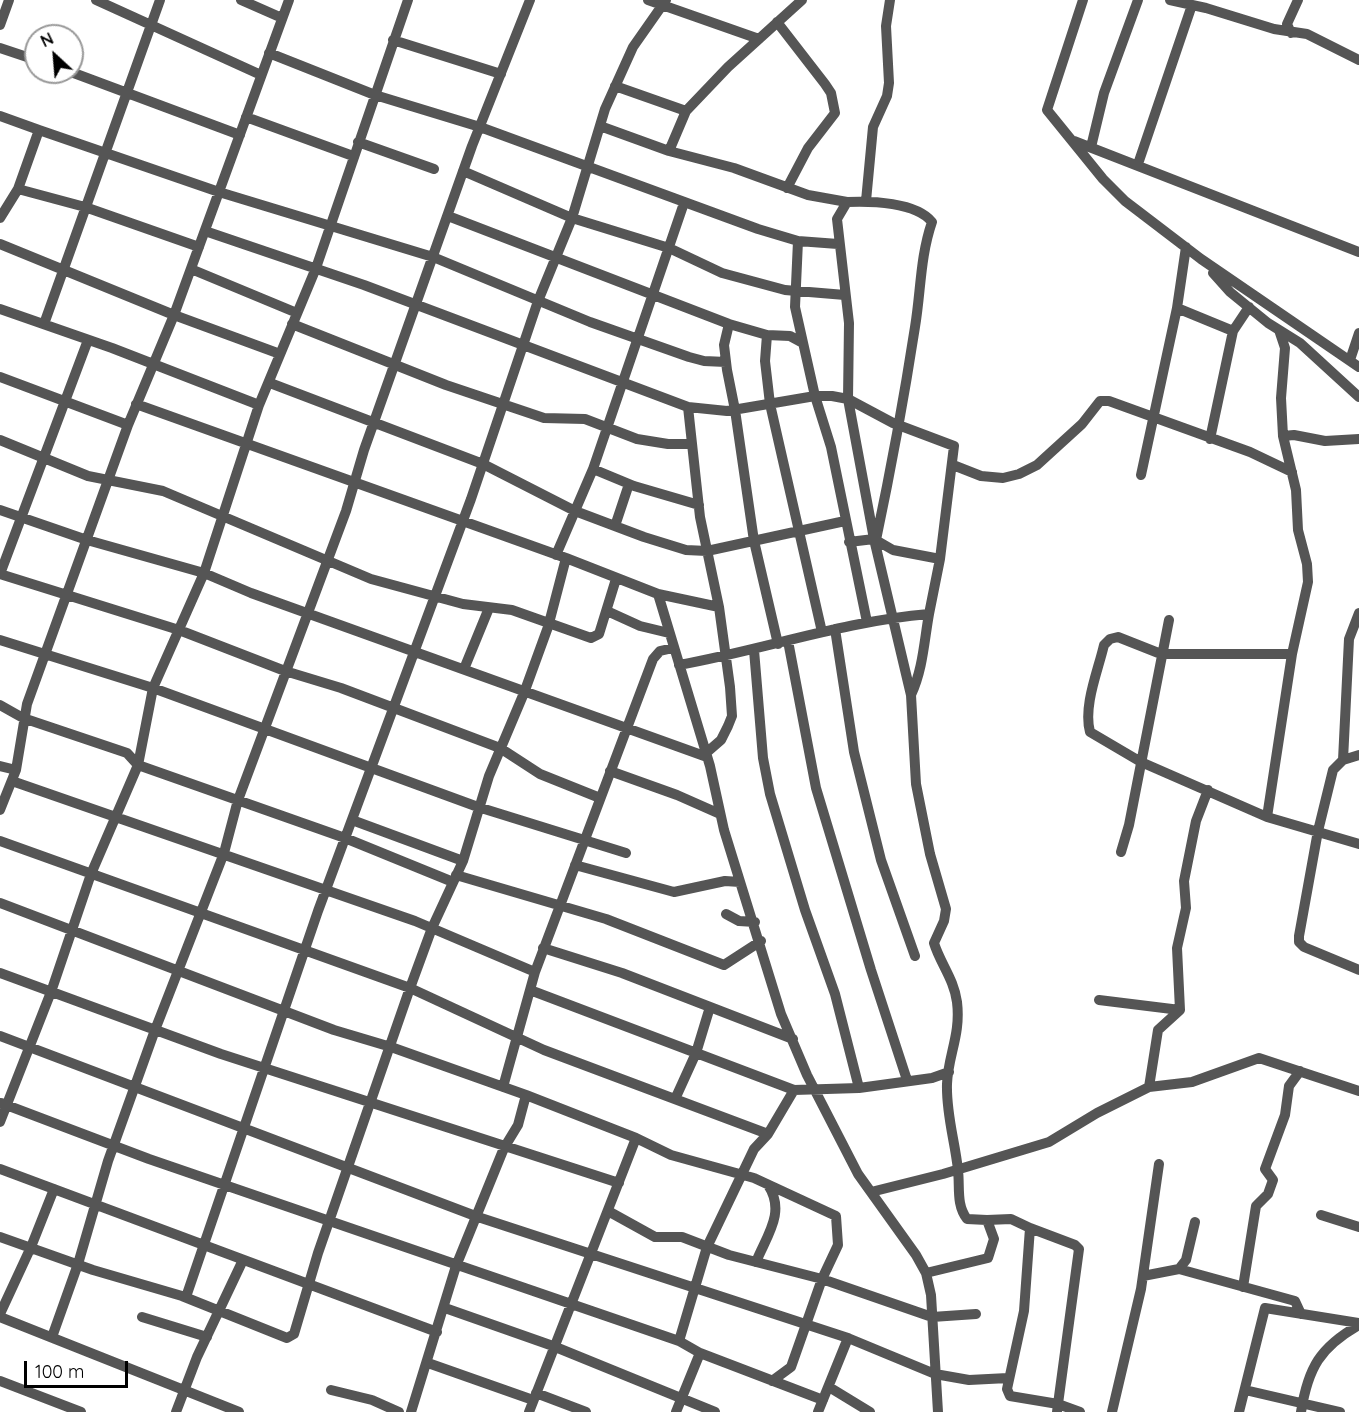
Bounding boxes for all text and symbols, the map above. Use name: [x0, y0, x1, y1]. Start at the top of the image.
north arrow: [24, 24, 84, 84]
text: N: [37, 28, 57, 51]
scale bar: [27, 1349, 130, 1387]
text: 100 m: [35, 1360, 84, 1383]

